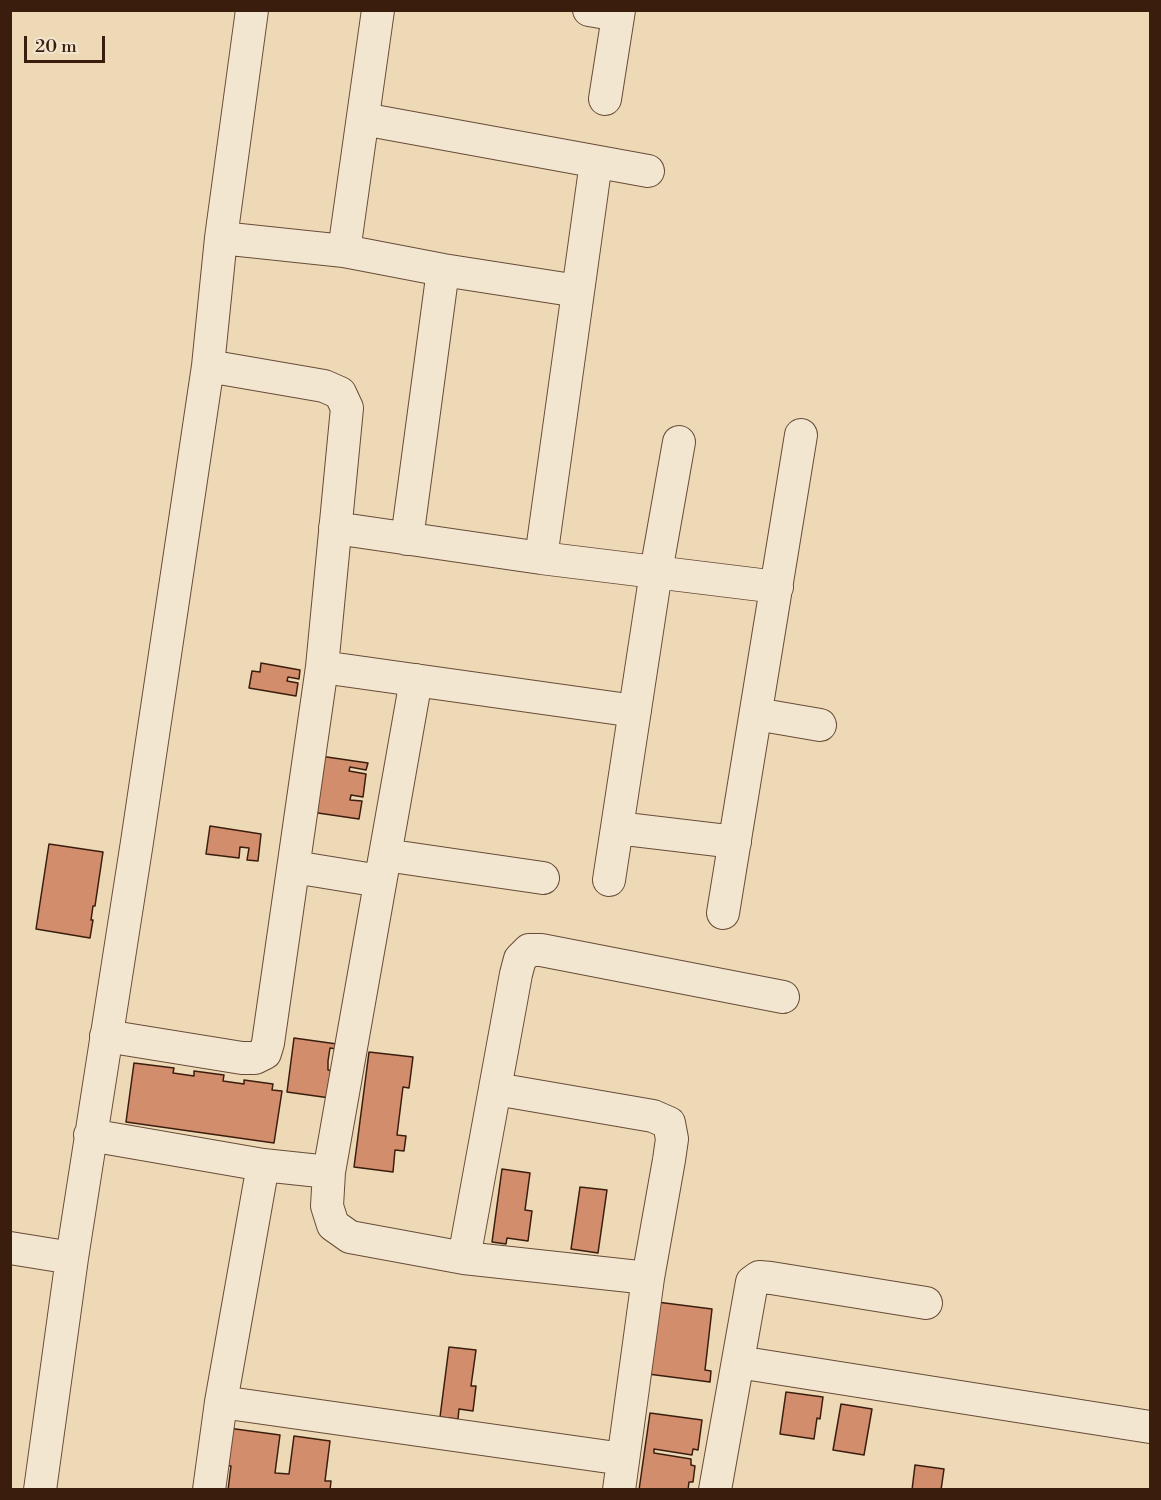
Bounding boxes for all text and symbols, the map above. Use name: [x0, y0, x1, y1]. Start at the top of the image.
scale bar: [27, 24, 108, 62]
text: 20 m: [35, 35, 77, 58]

